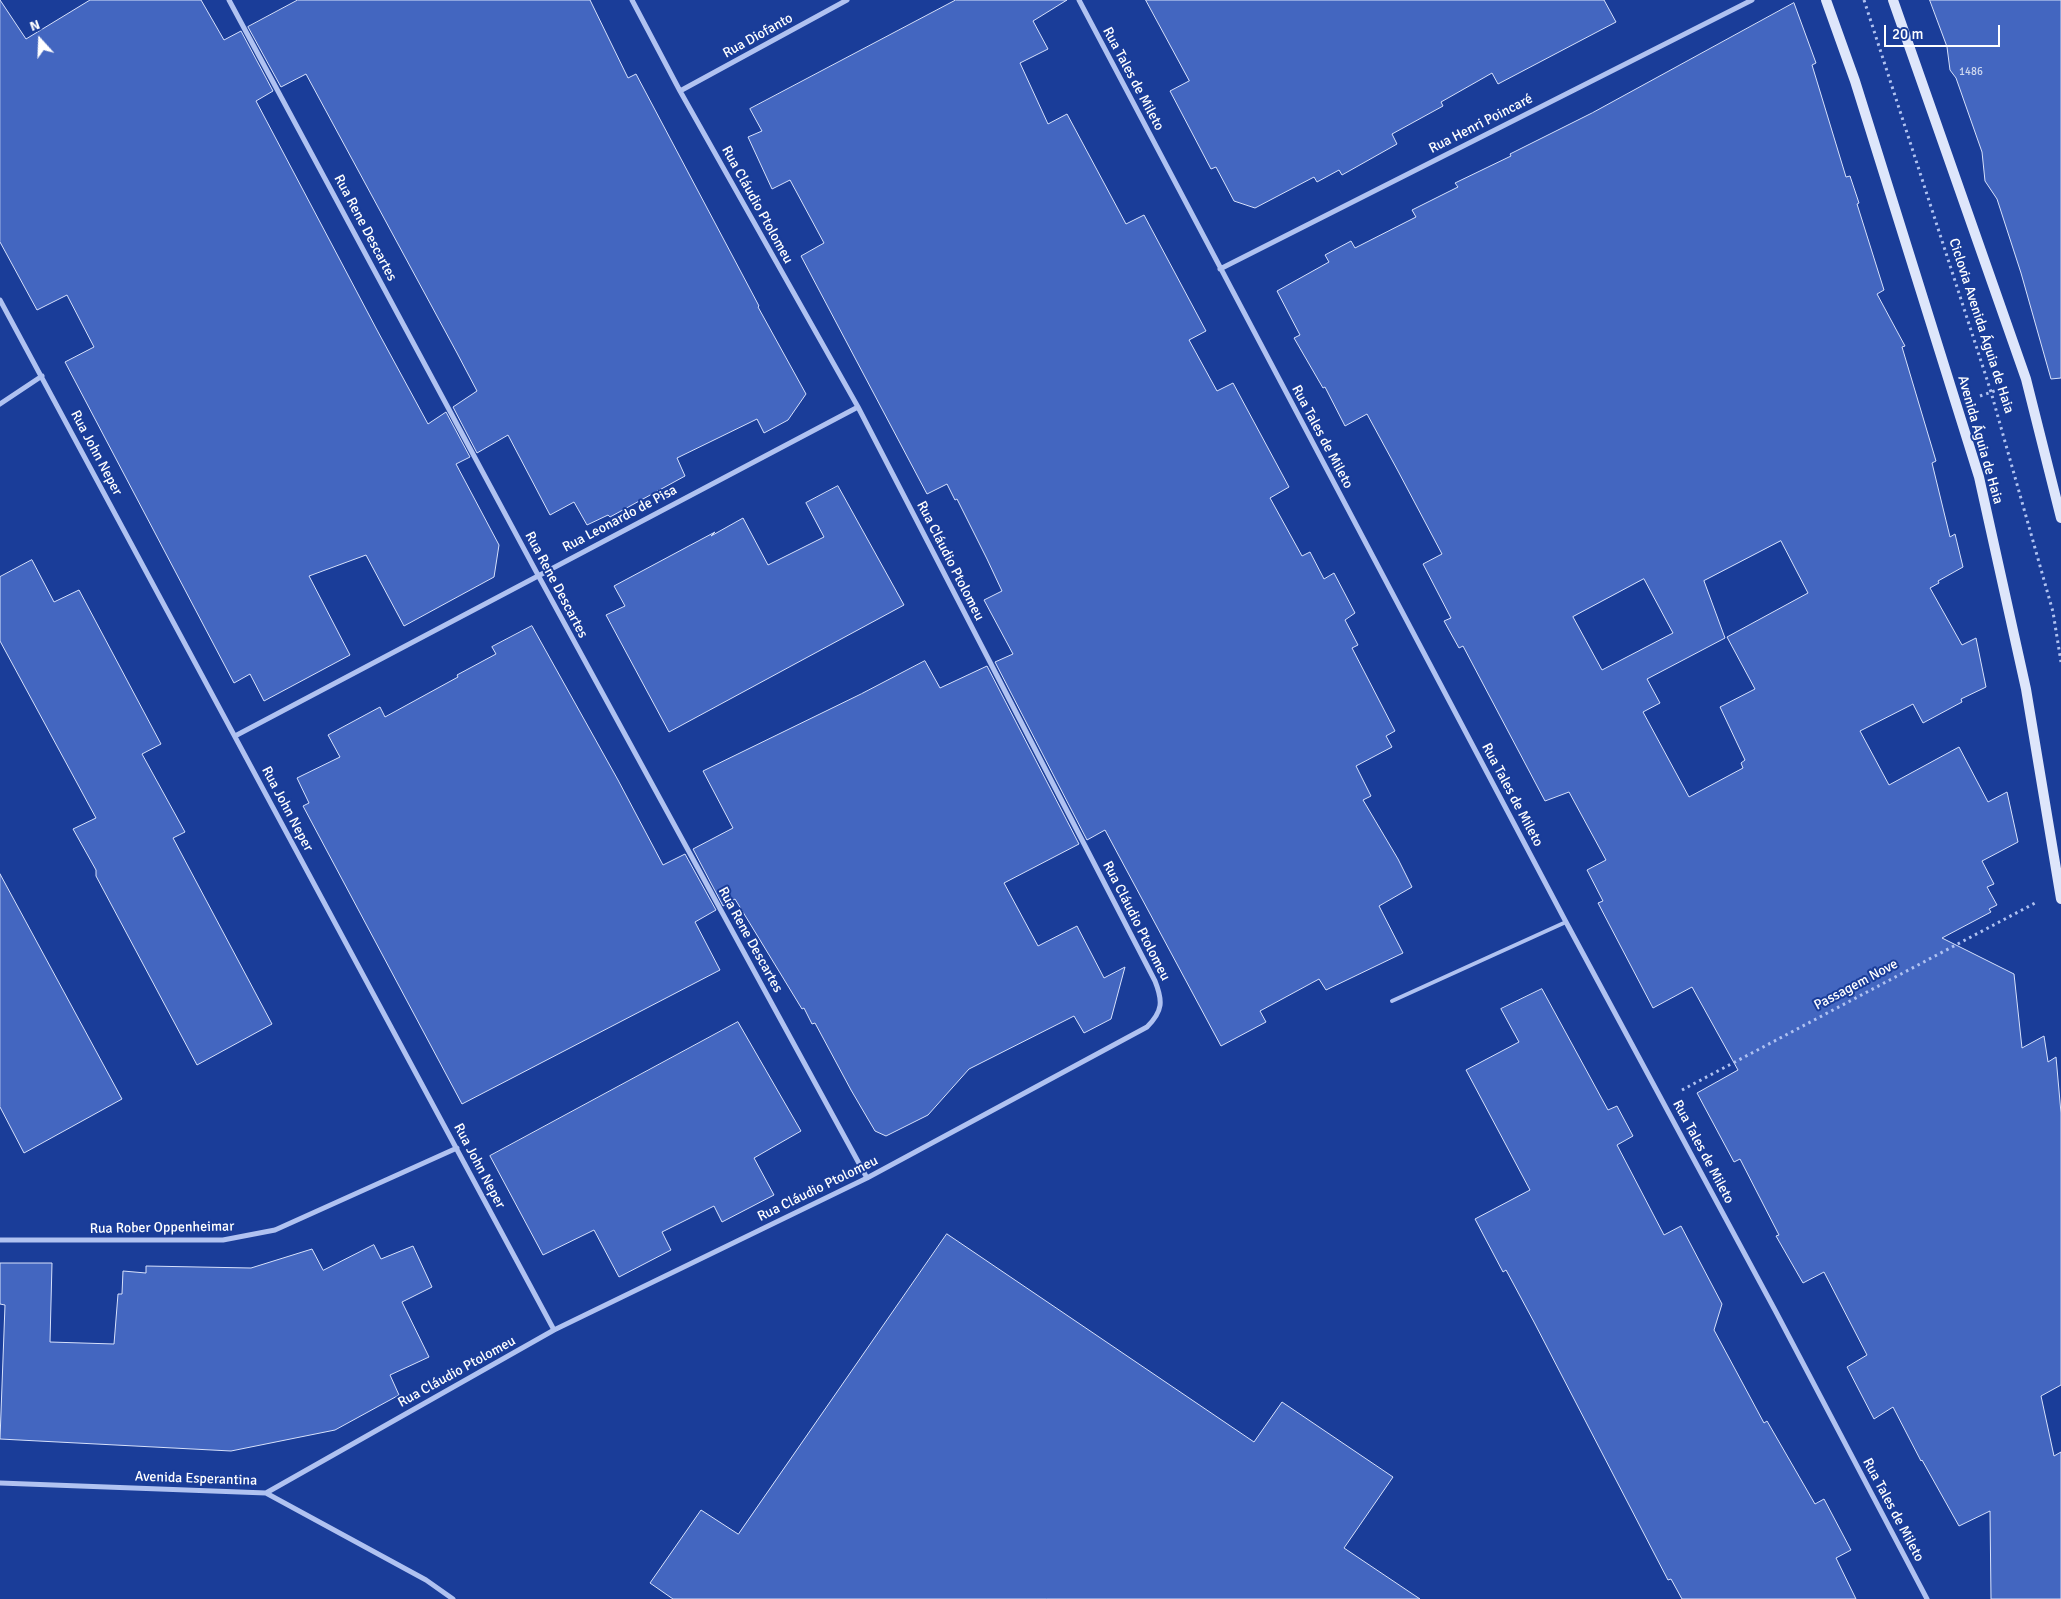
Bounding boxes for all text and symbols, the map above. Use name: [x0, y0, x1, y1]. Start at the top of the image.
street label: Rua Diofanto: [720, 10, 796, 62]
north arrow: [15, 15, 65, 65]
scale bar: [1886, 15, 2002, 47]
text: N: [27, 16, 42, 35]
street label: Rua Tales de Mileto: [1099, 24, 1167, 134]
text: 20 m: [1892, 25, 1923, 43]
house number: 1486: [1959, 65, 1983, 79]
street label: Rua Henri Poincaré: [1426, 91, 1536, 157]
street label: Rua Cláudio Ptolomeu: [718, 143, 796, 267]
street label: Rua Rene Descartes: [330, 172, 400, 284]
street label: Ciclovia Avenida Águia de Haia: [1945, 236, 2017, 416]
street label: Avenida Águia de Haia: [1954, 374, 2006, 506]
street label: Rua Tales de Mileto: [1288, 382, 1356, 492]
street label: Rua John Neper: [67, 408, 125, 498]
street label: Rua Leonardo de Pisa: [560, 482, 680, 556]
street label: Rua Cláudio Ptolomeu: [913, 498, 987, 624]
street label: Rua Rene Descartes: [521, 529, 591, 641]
street label: Rua Tales de Mileto: [1478, 740, 1546, 850]
street label: Rua John Neper: [258, 764, 316, 854]
street label: Rua Cláudio Ptolomeu: [1099, 858, 1173, 984]
street label: Rua Rene Descartes: [714, 884, 786, 996]
street label: Passagem Nove: [1811, 956, 1901, 1014]
street label: Rua Tales de Mileto: [1669, 1097, 1737, 1207]
street label: Rua John Neper: [450, 1121, 508, 1211]
street label: Rua Cláudio Ptolomeu: [755, 1153, 881, 1225]
street label: Rua Rober Oppenheimar: [90, 1218, 234, 1238]
street label: Rua Cláudio Ptolomeu: [395, 1333, 519, 1411]
street label: Rua Tales de Mileto: [1859, 1455, 1927, 1565]
street label: Avenida Esperantina: [135, 1468, 257, 1490]

